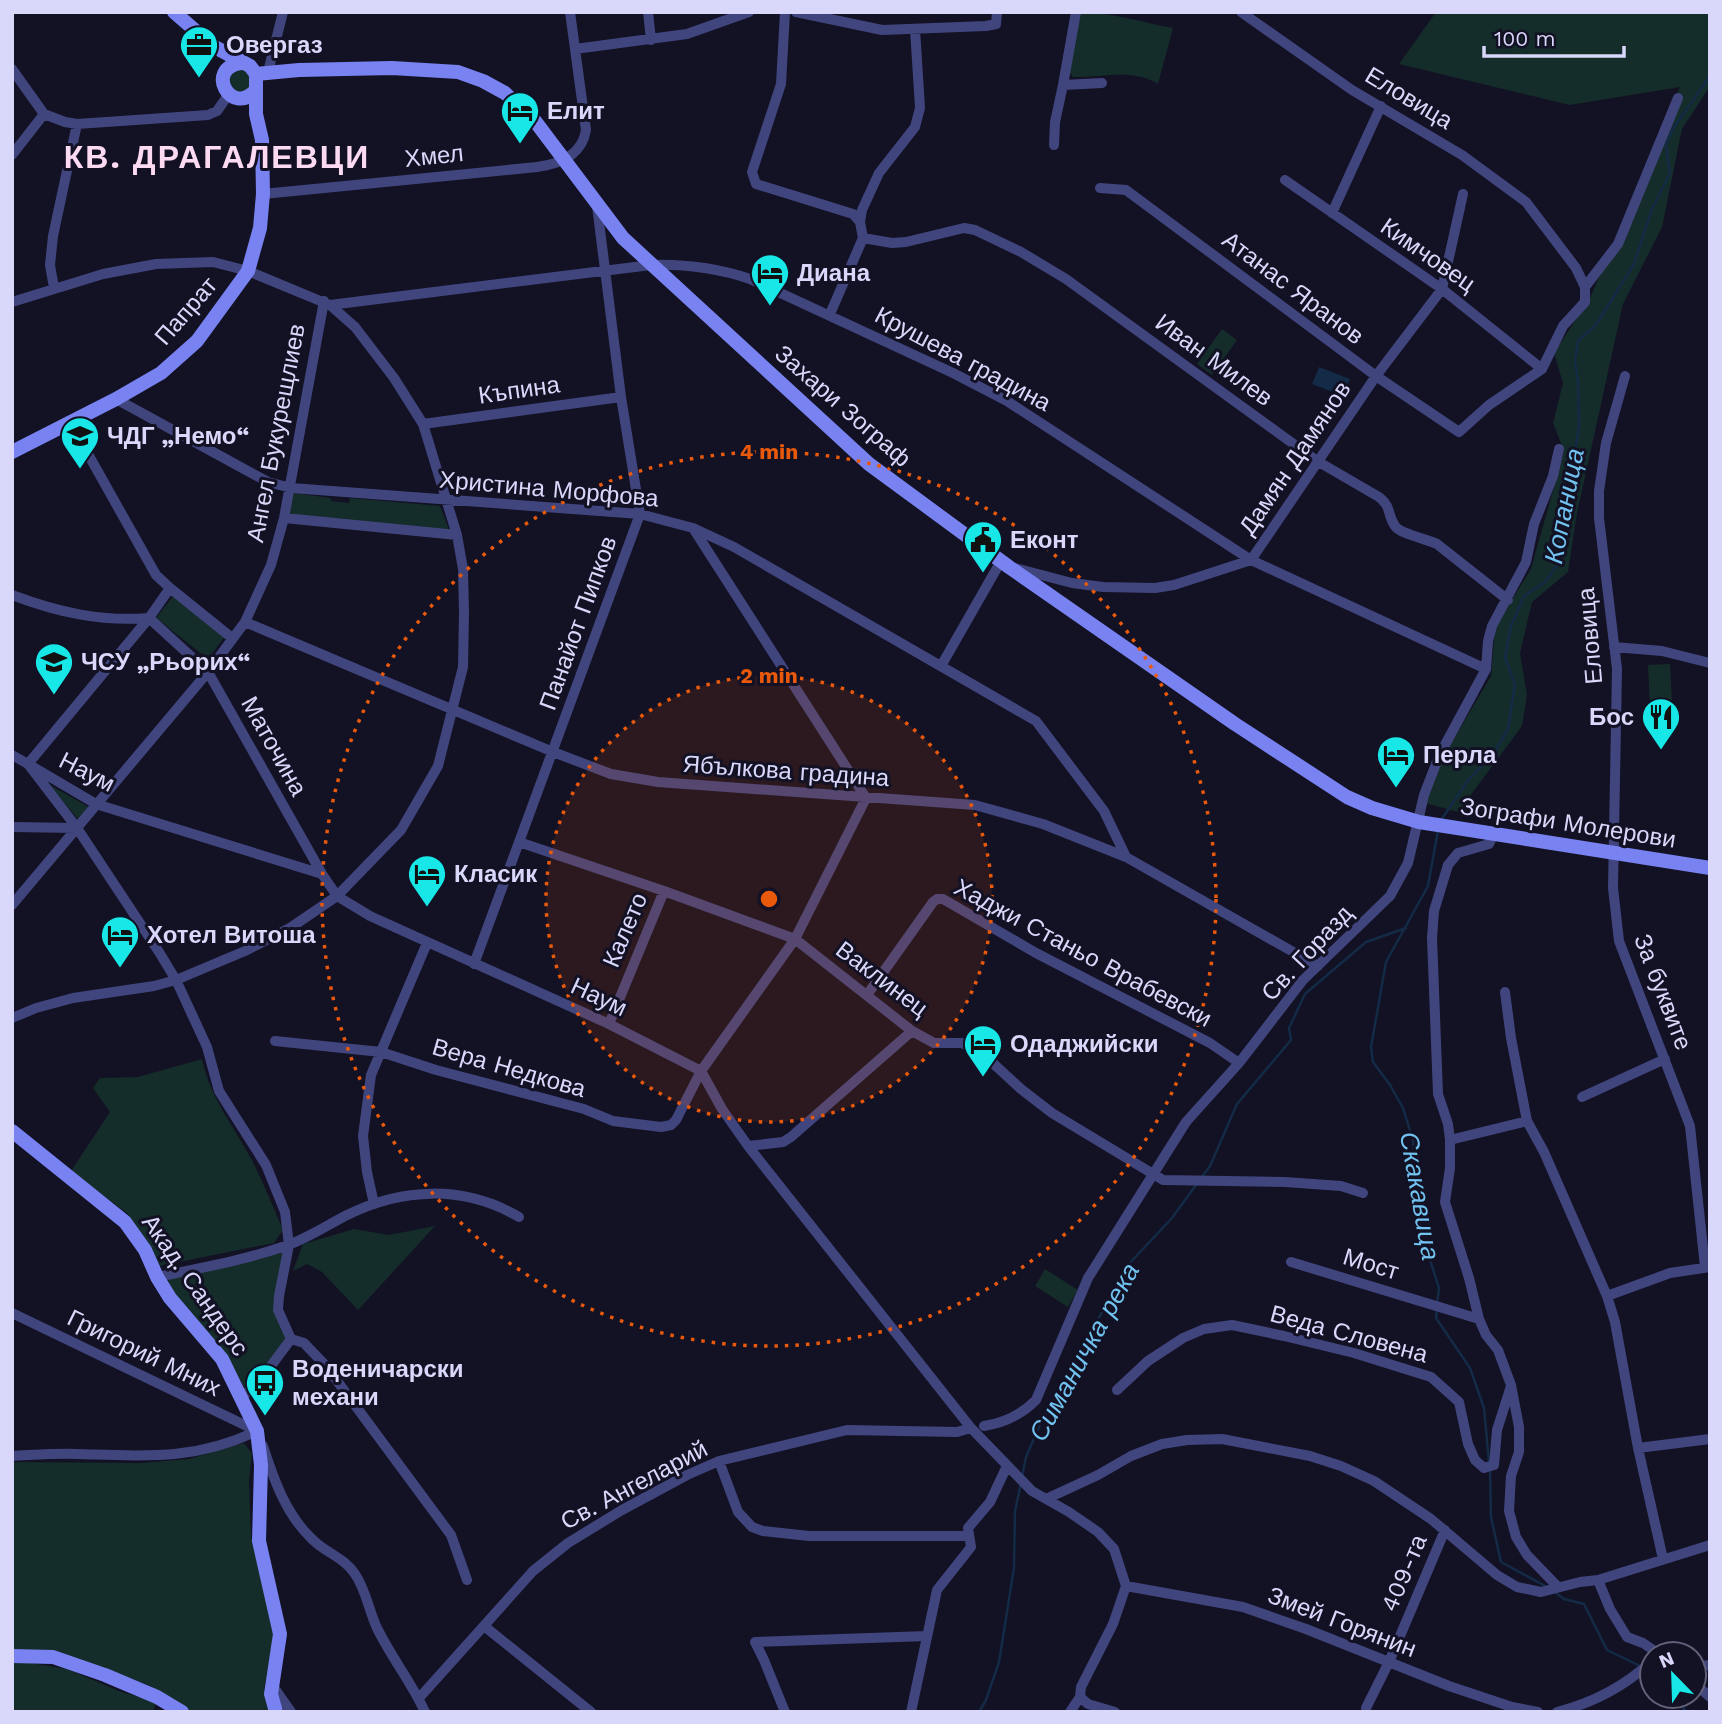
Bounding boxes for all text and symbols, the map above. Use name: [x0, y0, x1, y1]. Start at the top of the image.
scale bar: [1484, 14, 1624, 58]
office icon: Овергаз: [178, 24, 220, 79]
text: 100 m: [1494, 26, 1556, 51]
place label: Овергаз: [226, 31, 323, 59]
street label: Еловица: [1360, 61, 1458, 135]
hotel icon: Елит: [499, 90, 541, 145]
place label: Елит: [547, 97, 605, 125]
district label: КВ. ДРАГАЛЕВЦИ: [64, 138, 370, 176]
street label: Хмел: [403, 139, 465, 173]
street label: Кимчовец: [1375, 212, 1481, 298]
street label: Атанас Яранов: [1217, 226, 1369, 350]
hotel icon: Диана: [749, 252, 791, 307]
place label: Диана: [797, 259, 871, 287]
street label: Папрат: [149, 271, 223, 351]
street label: Крушева градина: [870, 301, 1056, 417]
street label: Иван Милев: [1150, 308, 1278, 412]
street label: Ангел Букурещлиев: [241, 321, 311, 545]
street label: Захари Зограф: [769, 339, 917, 473]
street label: Къпина: [476, 370, 562, 410]
street label: Дамян Дамянов: [1233, 376, 1357, 540]
school or university icon: ЧДГ „Немо“: [59, 415, 101, 470]
place label: ЧДГ „Немо“: [107, 422, 249, 450]
text: 4 min: [740, 439, 798, 464]
water label: Копаница: [1538, 446, 1590, 566]
street label: Христина Морфова: [438, 465, 660, 513]
public building icon: Еконт: [962, 519, 1004, 574]
place label: Еконт: [1010, 526, 1079, 554]
street label: Панайот Пипков: [534, 532, 622, 714]
street label: Еловица: [1572, 586, 1608, 685]
school or university icon: ЧСУ „Рьорих“: [33, 641, 75, 696]
place label: ЧСУ „Рьорих“: [81, 648, 250, 676]
text: 2 min: [740, 663, 798, 688]
street label: Маточина: [235, 691, 313, 801]
restaurant icon: Бос: [1640, 696, 1682, 751]
place label: Бос: [1589, 703, 1634, 731]
hotel icon: Перла: [1375, 734, 1417, 789]
place label: Перла: [1423, 741, 1497, 769]
street label: Наум: [55, 746, 119, 798]
street label: Ябълкова градина: [682, 750, 891, 792]
street label: Зографи Молерови: [1458, 792, 1678, 854]
hotel icon: Класик: [406, 853, 448, 908]
place label: Класик: [454, 860, 538, 888]
street label: Хаджи Станьо Врабевски: [949, 873, 1217, 1033]
centre of rings: [757, 887, 781, 911]
street label: Калето: [597, 889, 653, 971]
street label: Св. Горазд: [1256, 899, 1358, 1007]
hotel icon: Хотел Витоша: [99, 914, 141, 969]
place label: Хотел Витоша: [147, 921, 316, 949]
street label: За буквите: [1628, 930, 1698, 1054]
street label: Ваклинец: [830, 935, 934, 1023]
street label: Наум: [567, 972, 631, 1022]
hotel icon: Одаджийски: [962, 1023, 1004, 1078]
place label: Одаджийски: [1010, 1030, 1159, 1058]
street label: Вера Недкова: [429, 1033, 590, 1103]
water label: Скакавица: [1394, 1129, 1446, 1263]
street label: Акад. Сандерс: [136, 1209, 254, 1361]
street label: Мост: [1340, 1242, 1402, 1286]
water label: Симаничка река: [1023, 1258, 1145, 1446]
street label: Веда Словена: [1267, 1300, 1431, 1369]
street label: Григорий Мних: [63, 1304, 225, 1402]
place label: Воденичарски механи: [292, 1355, 464, 1411]
bus stop icon: Воденичарски механи: [244, 1362, 286, 1417]
street label: Св. Ангеларий: [556, 1435, 712, 1535]
street label: 409-та: [1375, 1530, 1433, 1616]
street label: Змей Горянин: [1264, 1581, 1420, 1663]
north arrow: [1638, 1640, 1708, 1710]
text: N: [1656, 1646, 1678, 1673]

